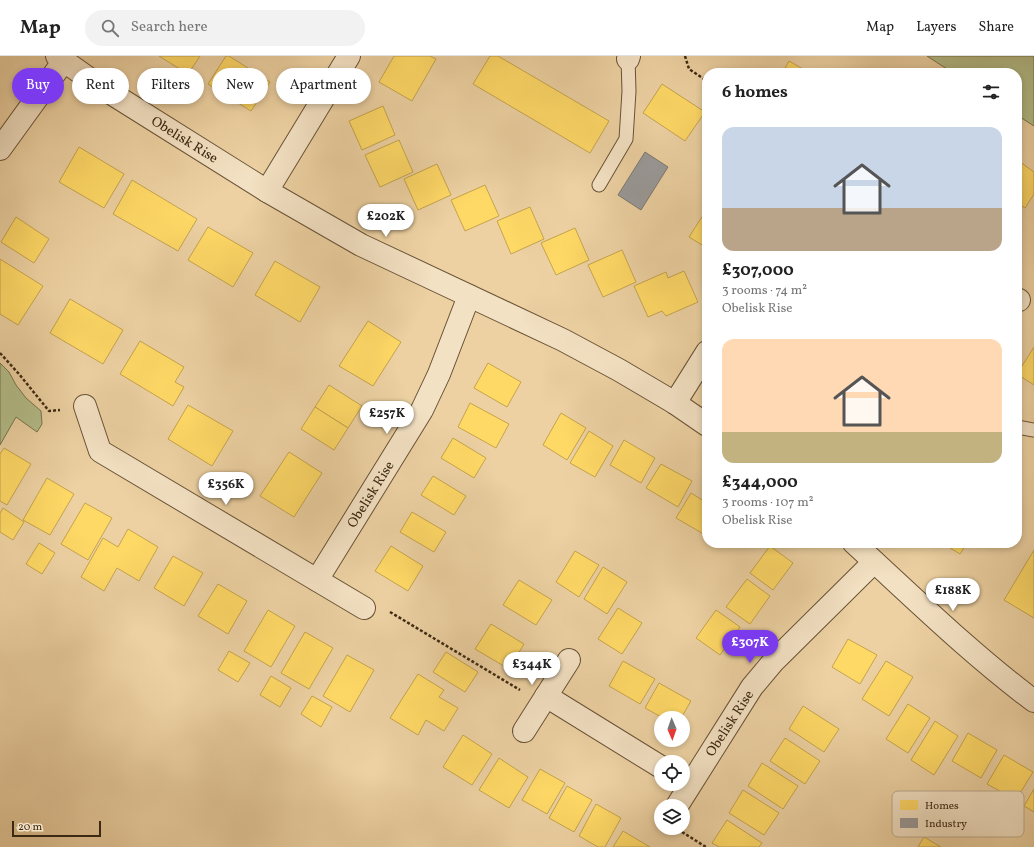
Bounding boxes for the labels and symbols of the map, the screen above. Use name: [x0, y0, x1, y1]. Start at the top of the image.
street label: Obelisk Rise: [147, 112, 222, 169]
pin: £202K: [358, 204, 414, 238]
pin: £257K: [359, 401, 415, 435]
street label: Obelisk Rise: [343, 457, 400, 532]
pin: £356K: [198, 472, 254, 506]
pin: £188K: [925, 578, 981, 612]
pin: £307K: [722, 630, 778, 664]
pin: £344K: [504, 652, 560, 686]
street label: Obelisk Rise: [702, 687, 759, 761]
north arrow: [654, 711, 690, 747]
legend: [892, 791, 1024, 837]
text: Homes: [925, 799, 959, 814]
text: Industry: [925, 817, 967, 832]
scale bar: [12, 819, 101, 838]

